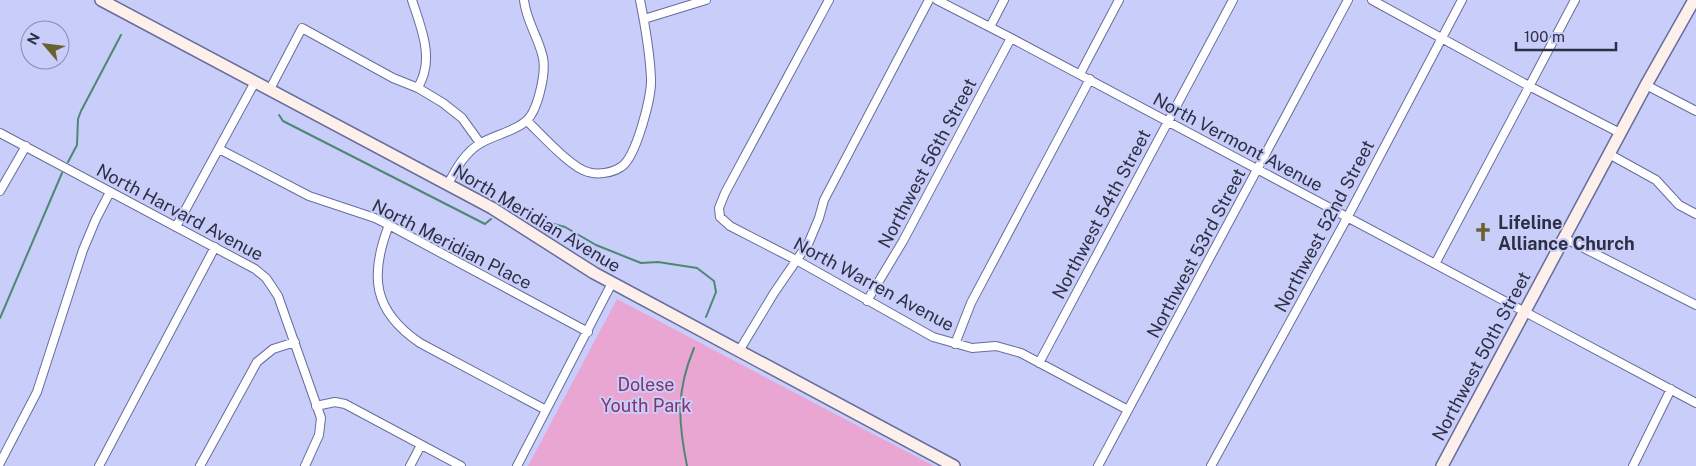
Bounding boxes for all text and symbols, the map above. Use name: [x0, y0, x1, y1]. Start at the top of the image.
north arrow: [20, 20, 70, 70]
scale bar: [1516, 20, 1616, 52]
text: 100 m: [1524, 28, 1565, 45]
text: N: [24, 30, 43, 47]
street label: Northwest 56th Street: [873, 75, 981, 251]
street label: North Vermont Avenue: [1150, 88, 1326, 196]
street label: Northwest 54th Street: [1047, 126, 1155, 302]
street label: Northwest 52nd Street: [1270, 136, 1378, 316]
street label: North Harvard Avenue: [93, 159, 267, 265]
street label: North Meridian Avenue: [450, 160, 624, 276]
street label: Northwest 53rd Street: [1142, 165, 1250, 341]
street label: North Meridian Place: [369, 195, 535, 293]
place label: Lifeline Alliance Church: [1498, 212, 1635, 254]
church icon: Lifeline Alliance Church: [1472, 221, 1494, 243]
street label: North Warren Avenue: [790, 233, 958, 335]
street label: Northwest 50th Street: [1427, 268, 1535, 444]
park label: Dolese Youth Park: [601, 374, 691, 416]

